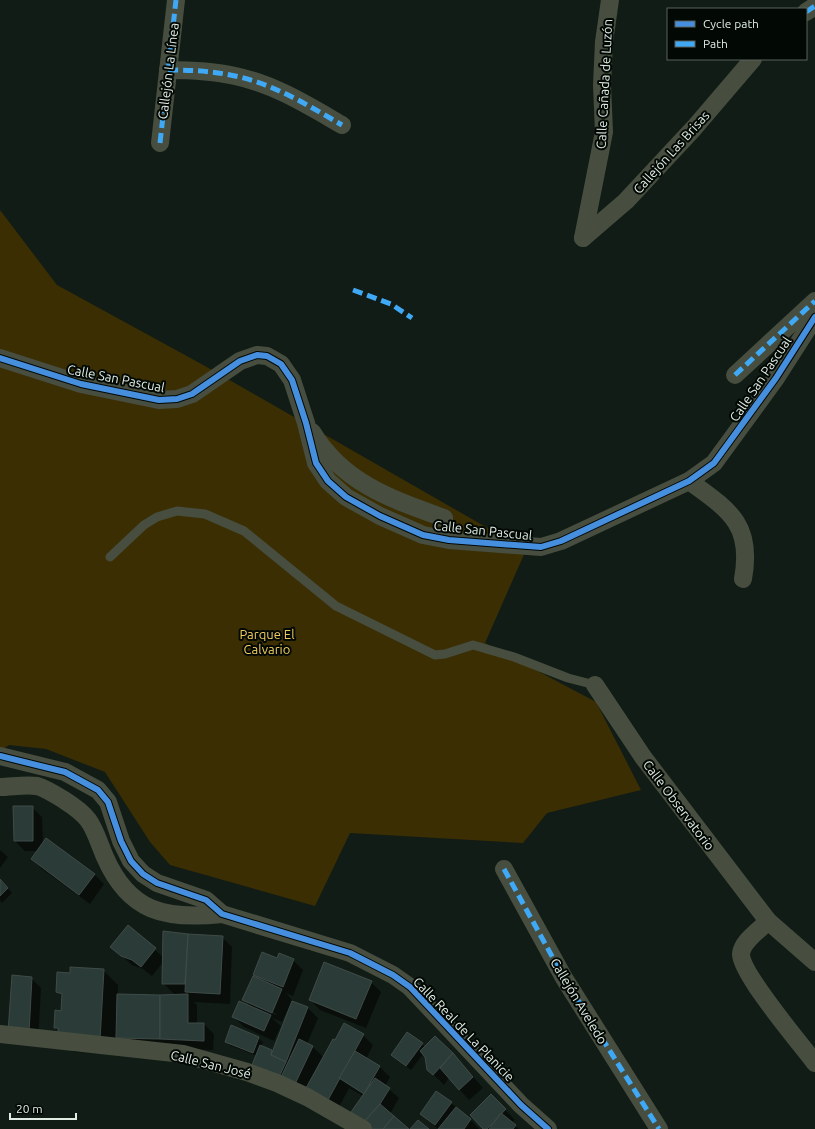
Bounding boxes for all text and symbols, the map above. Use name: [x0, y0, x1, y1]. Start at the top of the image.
legend: [667, 8, 807, 60]
text: Cycle path: [703, 17, 759, 30]
street label: Calle Cañada de Luzón: [594, 19, 614, 149]
street label: Callejón La Línea: [155, 22, 181, 120]
text: Path: [703, 37, 728, 50]
street label: Callejón Las Brisas: [630, 108, 712, 196]
street label: Calle San Pascual: [726, 334, 794, 424]
street label: Calle San Pascual: [66, 362, 167, 394]
street label: Calle San Pascual: [433, 518, 534, 542]
park label: Parque El Calvario: [239, 627, 295, 656]
street label: Calle Observatorio: [641, 757, 717, 853]
street label: Callejón Aveledo: [548, 956, 610, 1046]
street label: Calle Real de La Planicie: [411, 974, 517, 1084]
street label: Calle San José: [169, 1047, 253, 1081]
scale bar: [10, 1095, 76, 1121]
text: 20 m: [16, 1102, 43, 1115]

